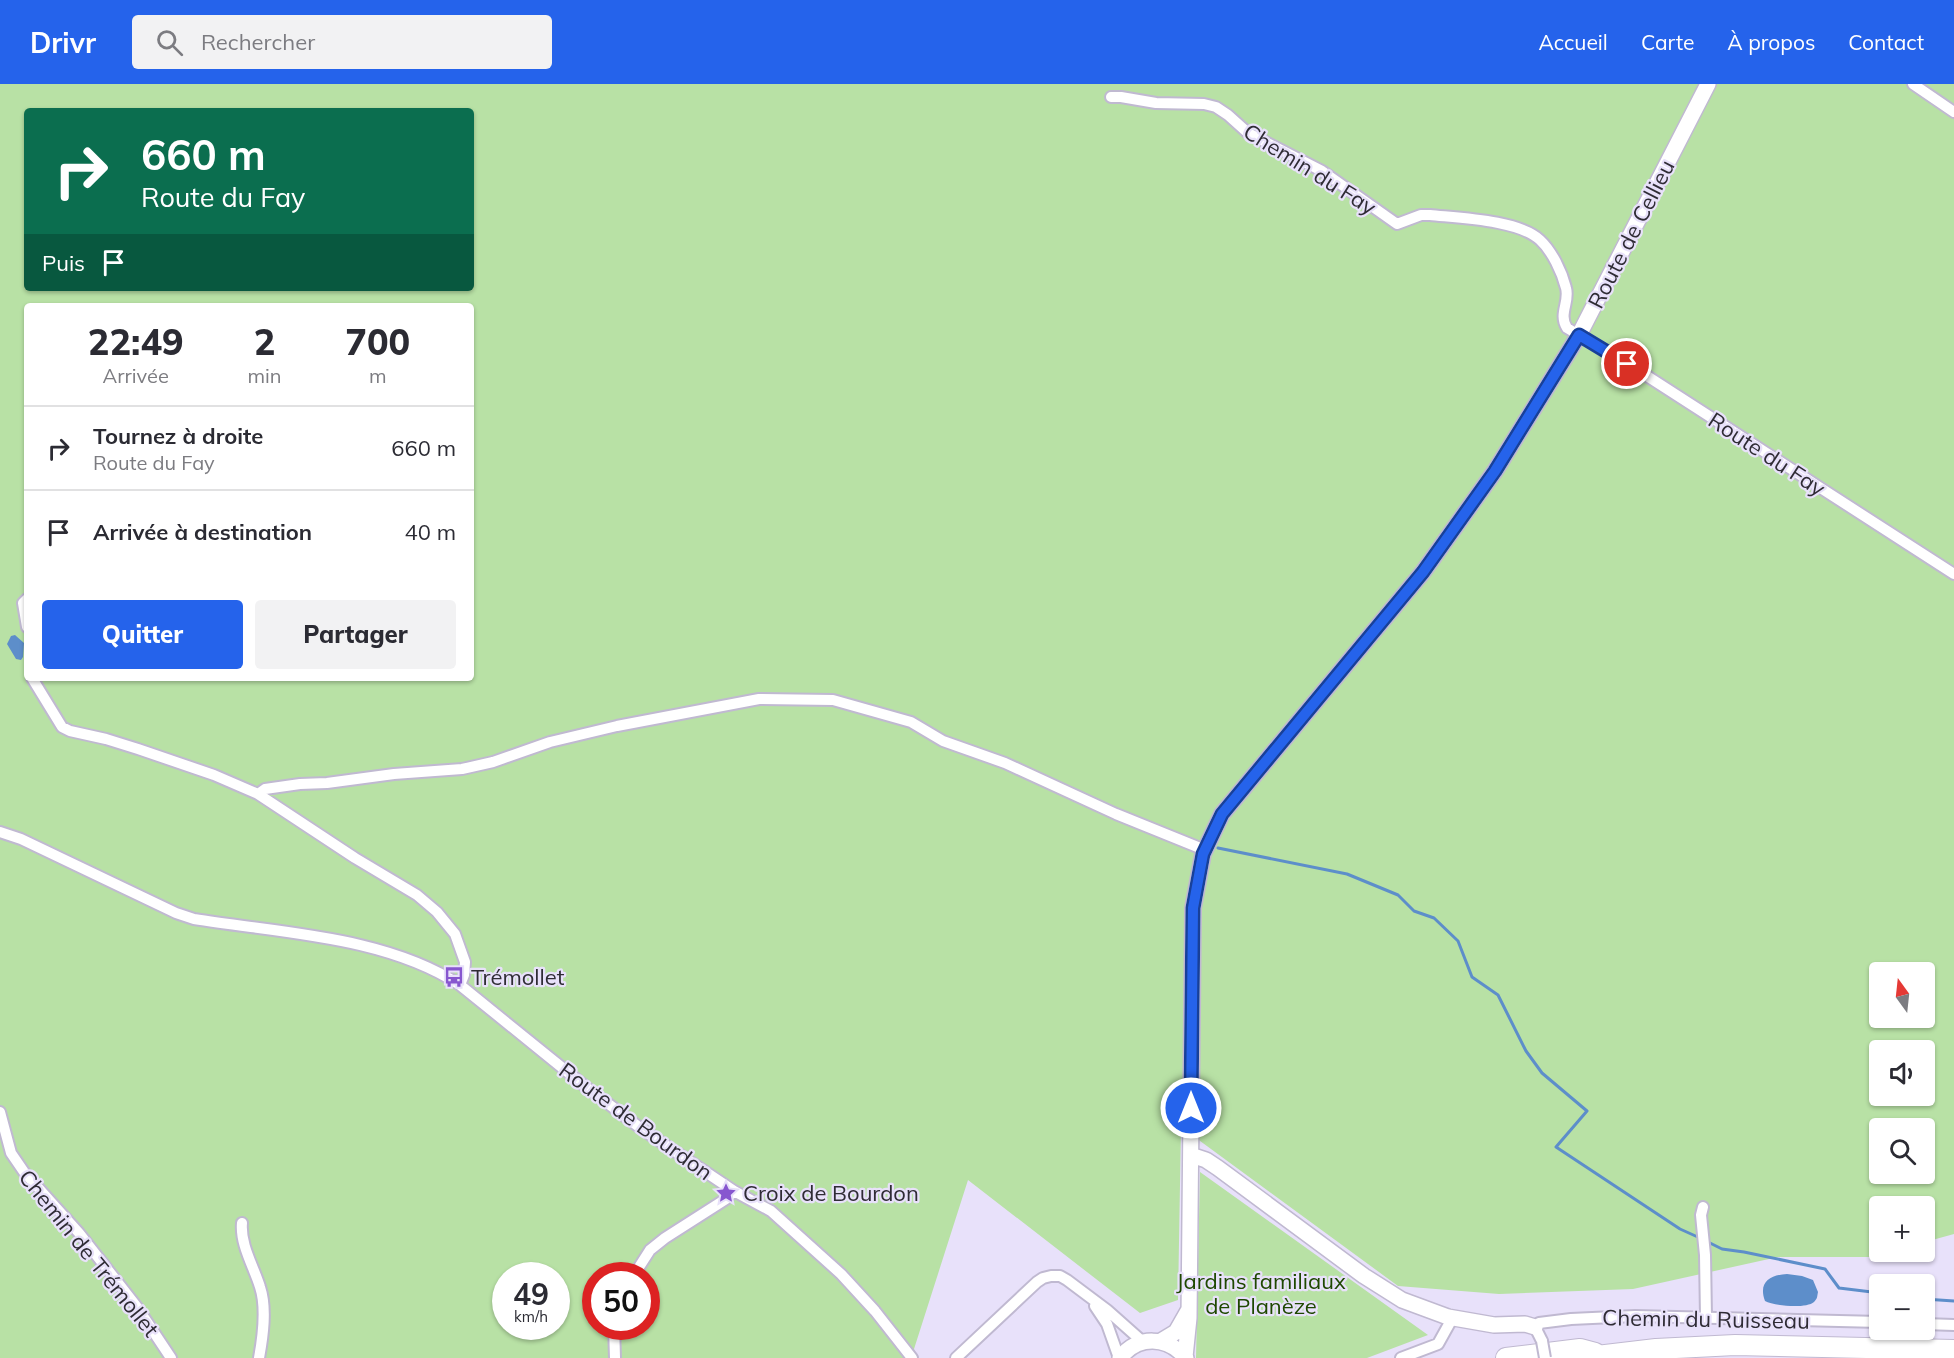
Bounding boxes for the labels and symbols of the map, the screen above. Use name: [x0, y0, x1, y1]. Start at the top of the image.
street label: Chemin du Fay: [1238, 117, 1382, 221]
street label: Route de Cellieu: [1582, 155, 1680, 313]
pin: [1601, 338, 1652, 389]
street label: Route du Fay: [1703, 406, 1831, 502]
north arrow: [1869, 962, 1935, 1028]
place label: Trémollet: [471, 963, 565, 991]
bus stop icon: Trémollet: [442, 965, 466, 989]
street label: Route de Bourdon: [554, 1056, 718, 1186]
position arrow: [1159, 1076, 1223, 1140]
street label: Chemin de Trémollet: [13, 1164, 165, 1343]
place label: Croix de Bourdon: [743, 1179, 919, 1207]
place icon: Croix de Bourdon: [714, 1181, 738, 1205]
speed limit sign: 50: [582, 1262, 660, 1340]
park label: Jardins familiaux de Planèze: [1176, 1267, 1346, 1320]
street label: Chemin du Ruisseau: [1602, 1303, 1810, 1335]

